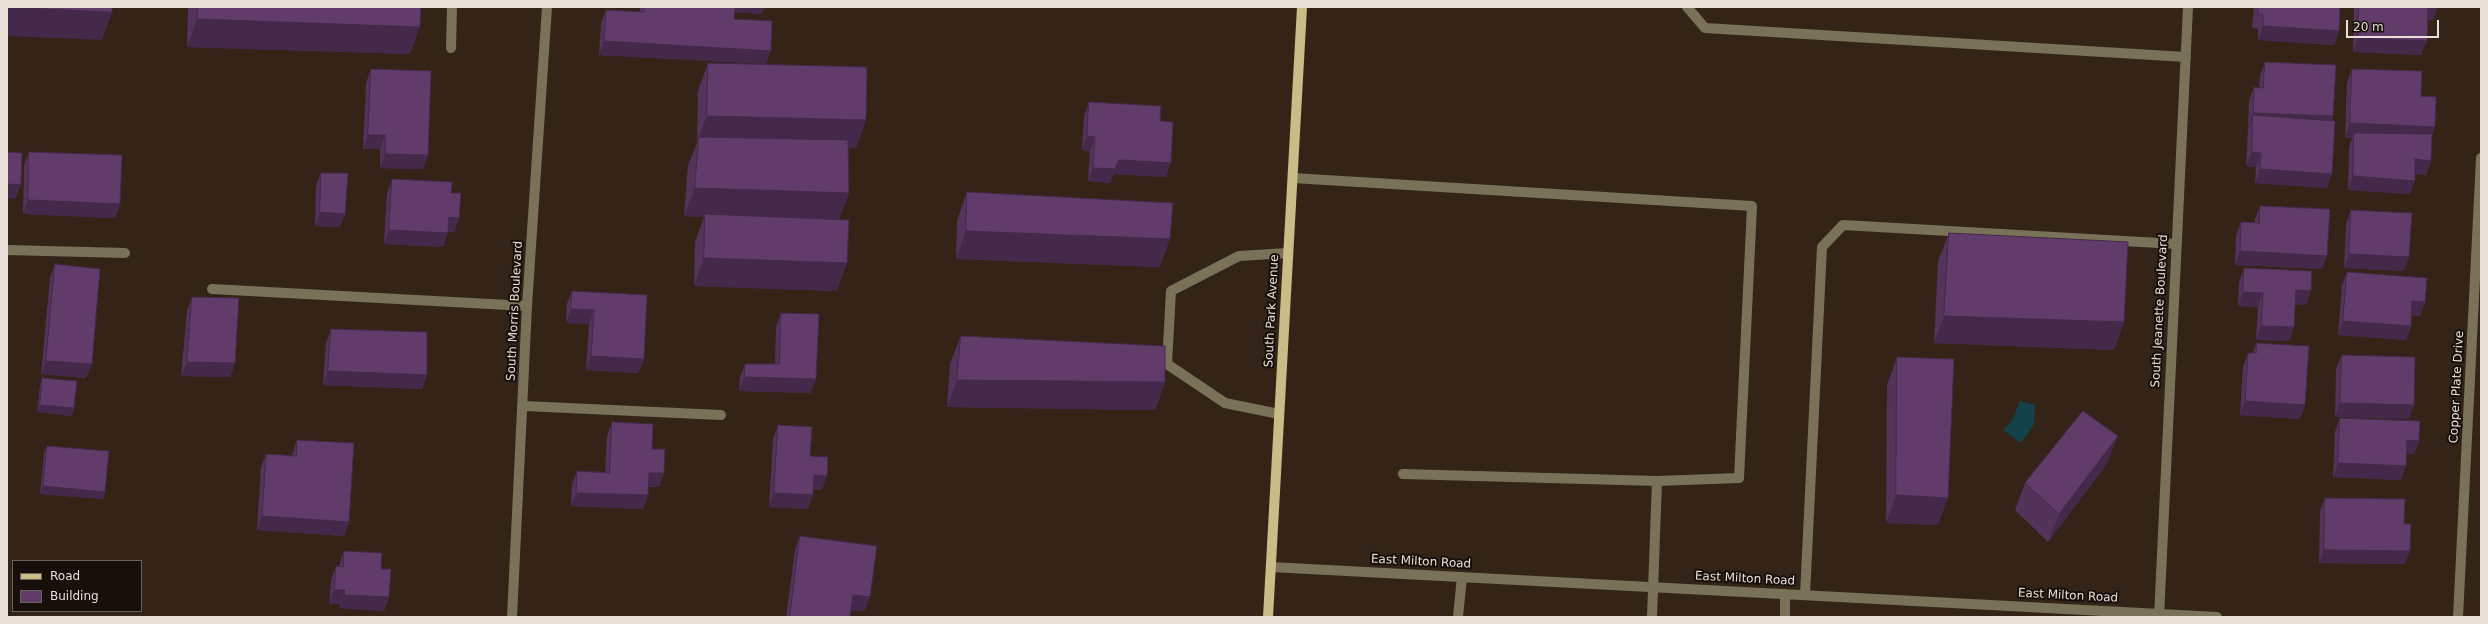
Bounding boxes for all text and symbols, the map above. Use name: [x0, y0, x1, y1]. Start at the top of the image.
scale bar: [2348, 12, 2441, 38]
text: 20 m: [2353, 20, 2384, 34]
street label: South Jeanette Boulevard: [2149, 234, 2171, 388]
street label: South Morris Boulevard: [504, 241, 526, 381]
street label: South Park Avenue: [1262, 254, 1282, 368]
street label: Copper Plate Drive: [2447, 330, 2467, 444]
street label: East Milton Road: [1371, 552, 1471, 572]
legend: [12, 560, 142, 612]
text: Road: [50, 569, 80, 583]
street label: East Milton Road: [1695, 569, 1795, 589]
street label: East Milton Road: [2018, 586, 2118, 606]
text: Building: [50, 589, 99, 603]

